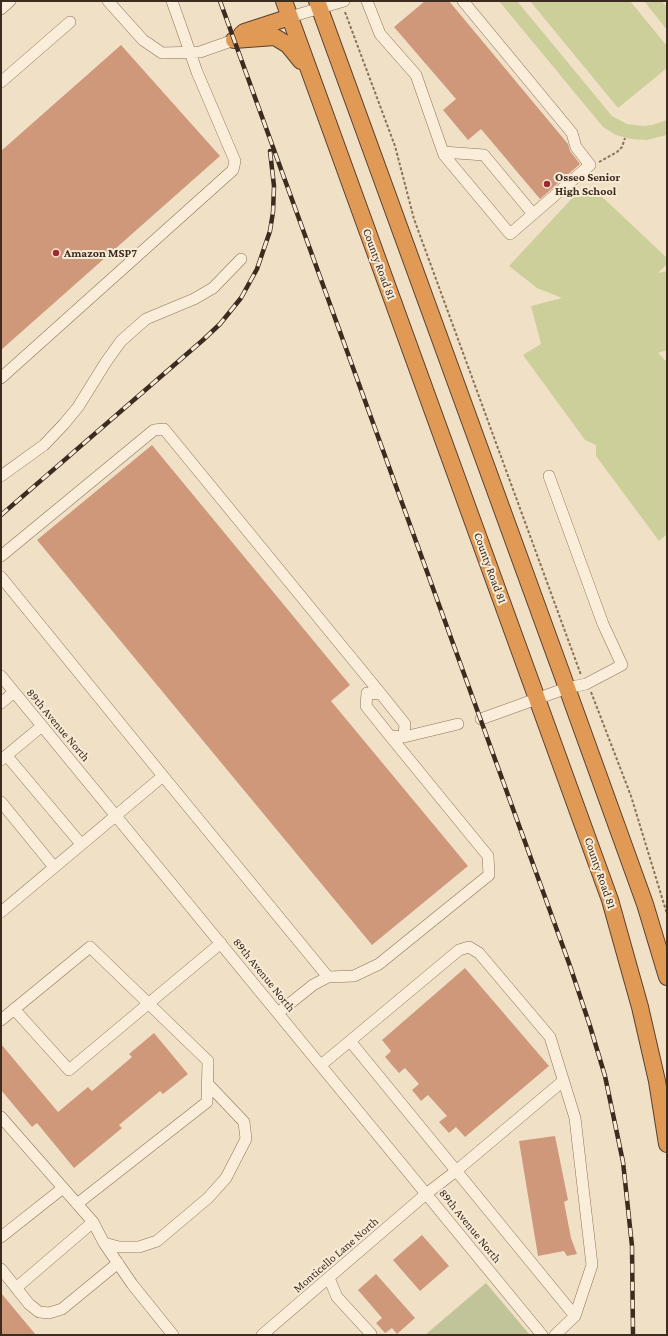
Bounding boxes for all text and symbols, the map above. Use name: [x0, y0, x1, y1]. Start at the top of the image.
place label: Osseo Senior High School: [555, 170, 620, 198]
marker: Osseo Senior High School: [542, 179, 552, 189]
street label: County Road 81: [359, 227, 399, 301]
place label: Amazon MSP7: [64, 246, 137, 260]
marker: Amazon MSP7: [51, 248, 61, 258]
street label: County Road 81: [470, 531, 510, 605]
street label: 89th Avenue North: [23, 685, 93, 765]
street label: County Road 81: [581, 835, 619, 911]
street label: 89th Avenue North: [230, 935, 298, 1015]
street label: 89th Avenue North: [436, 1186, 504, 1266]
street label: Monticello Lane North: [290, 1214, 382, 1296]

